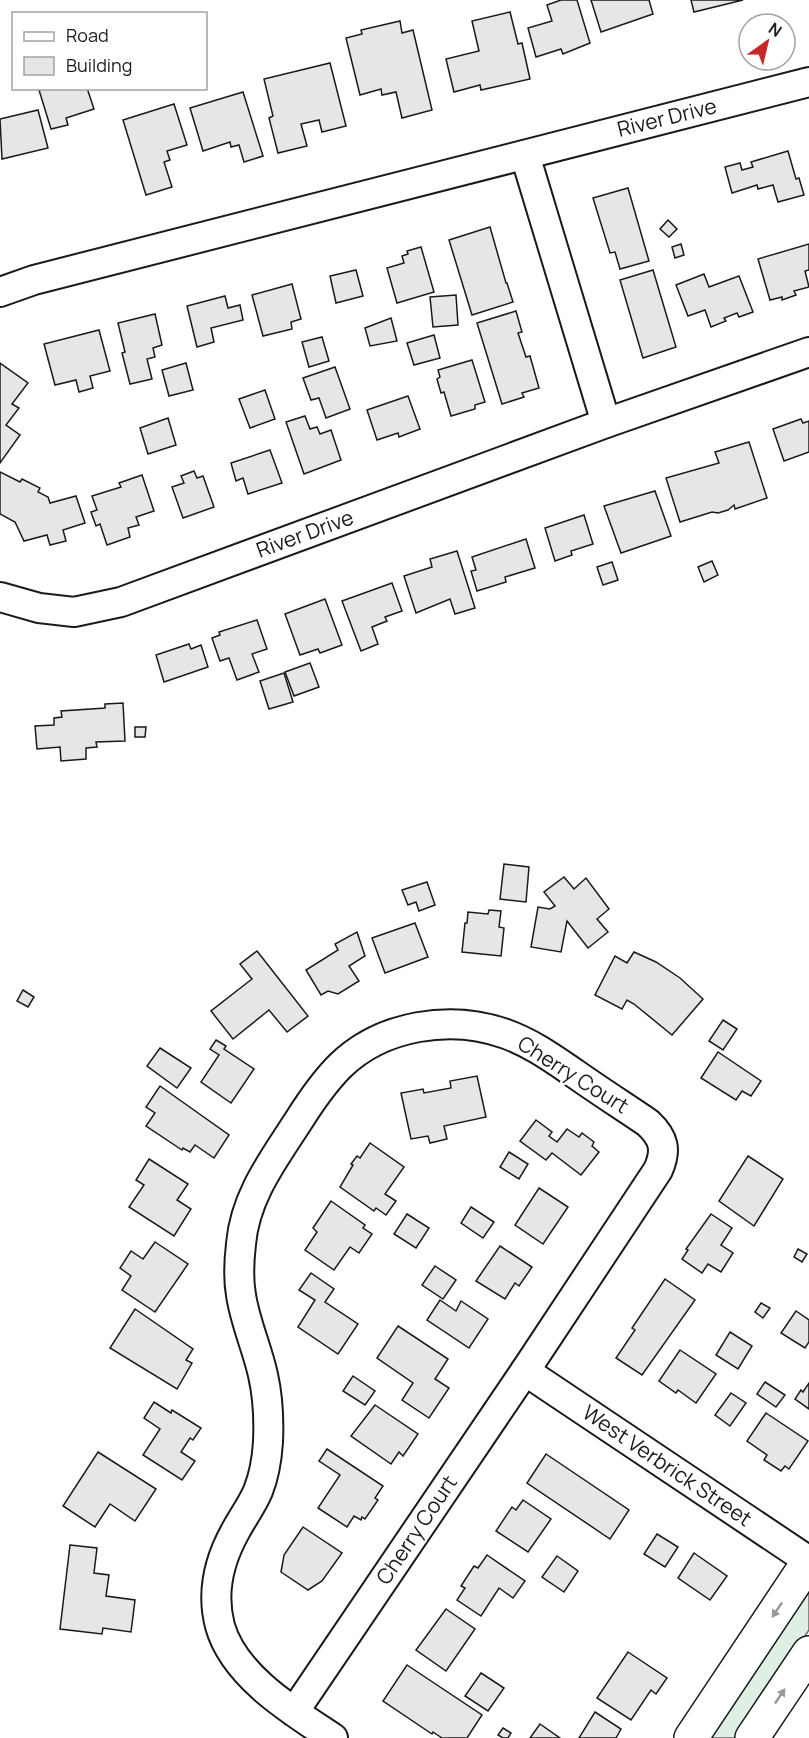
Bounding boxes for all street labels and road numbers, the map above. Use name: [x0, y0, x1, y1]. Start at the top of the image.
street label: River Drive: [614, 91, 719, 143]
street label: River Drive: [252, 503, 357, 564]
street label: Cherry Court: [513, 1029, 634, 1119]
street label: West Verbrick Street: [577, 1398, 758, 1532]
street label: Cherry Court: [369, 1469, 463, 1589]

